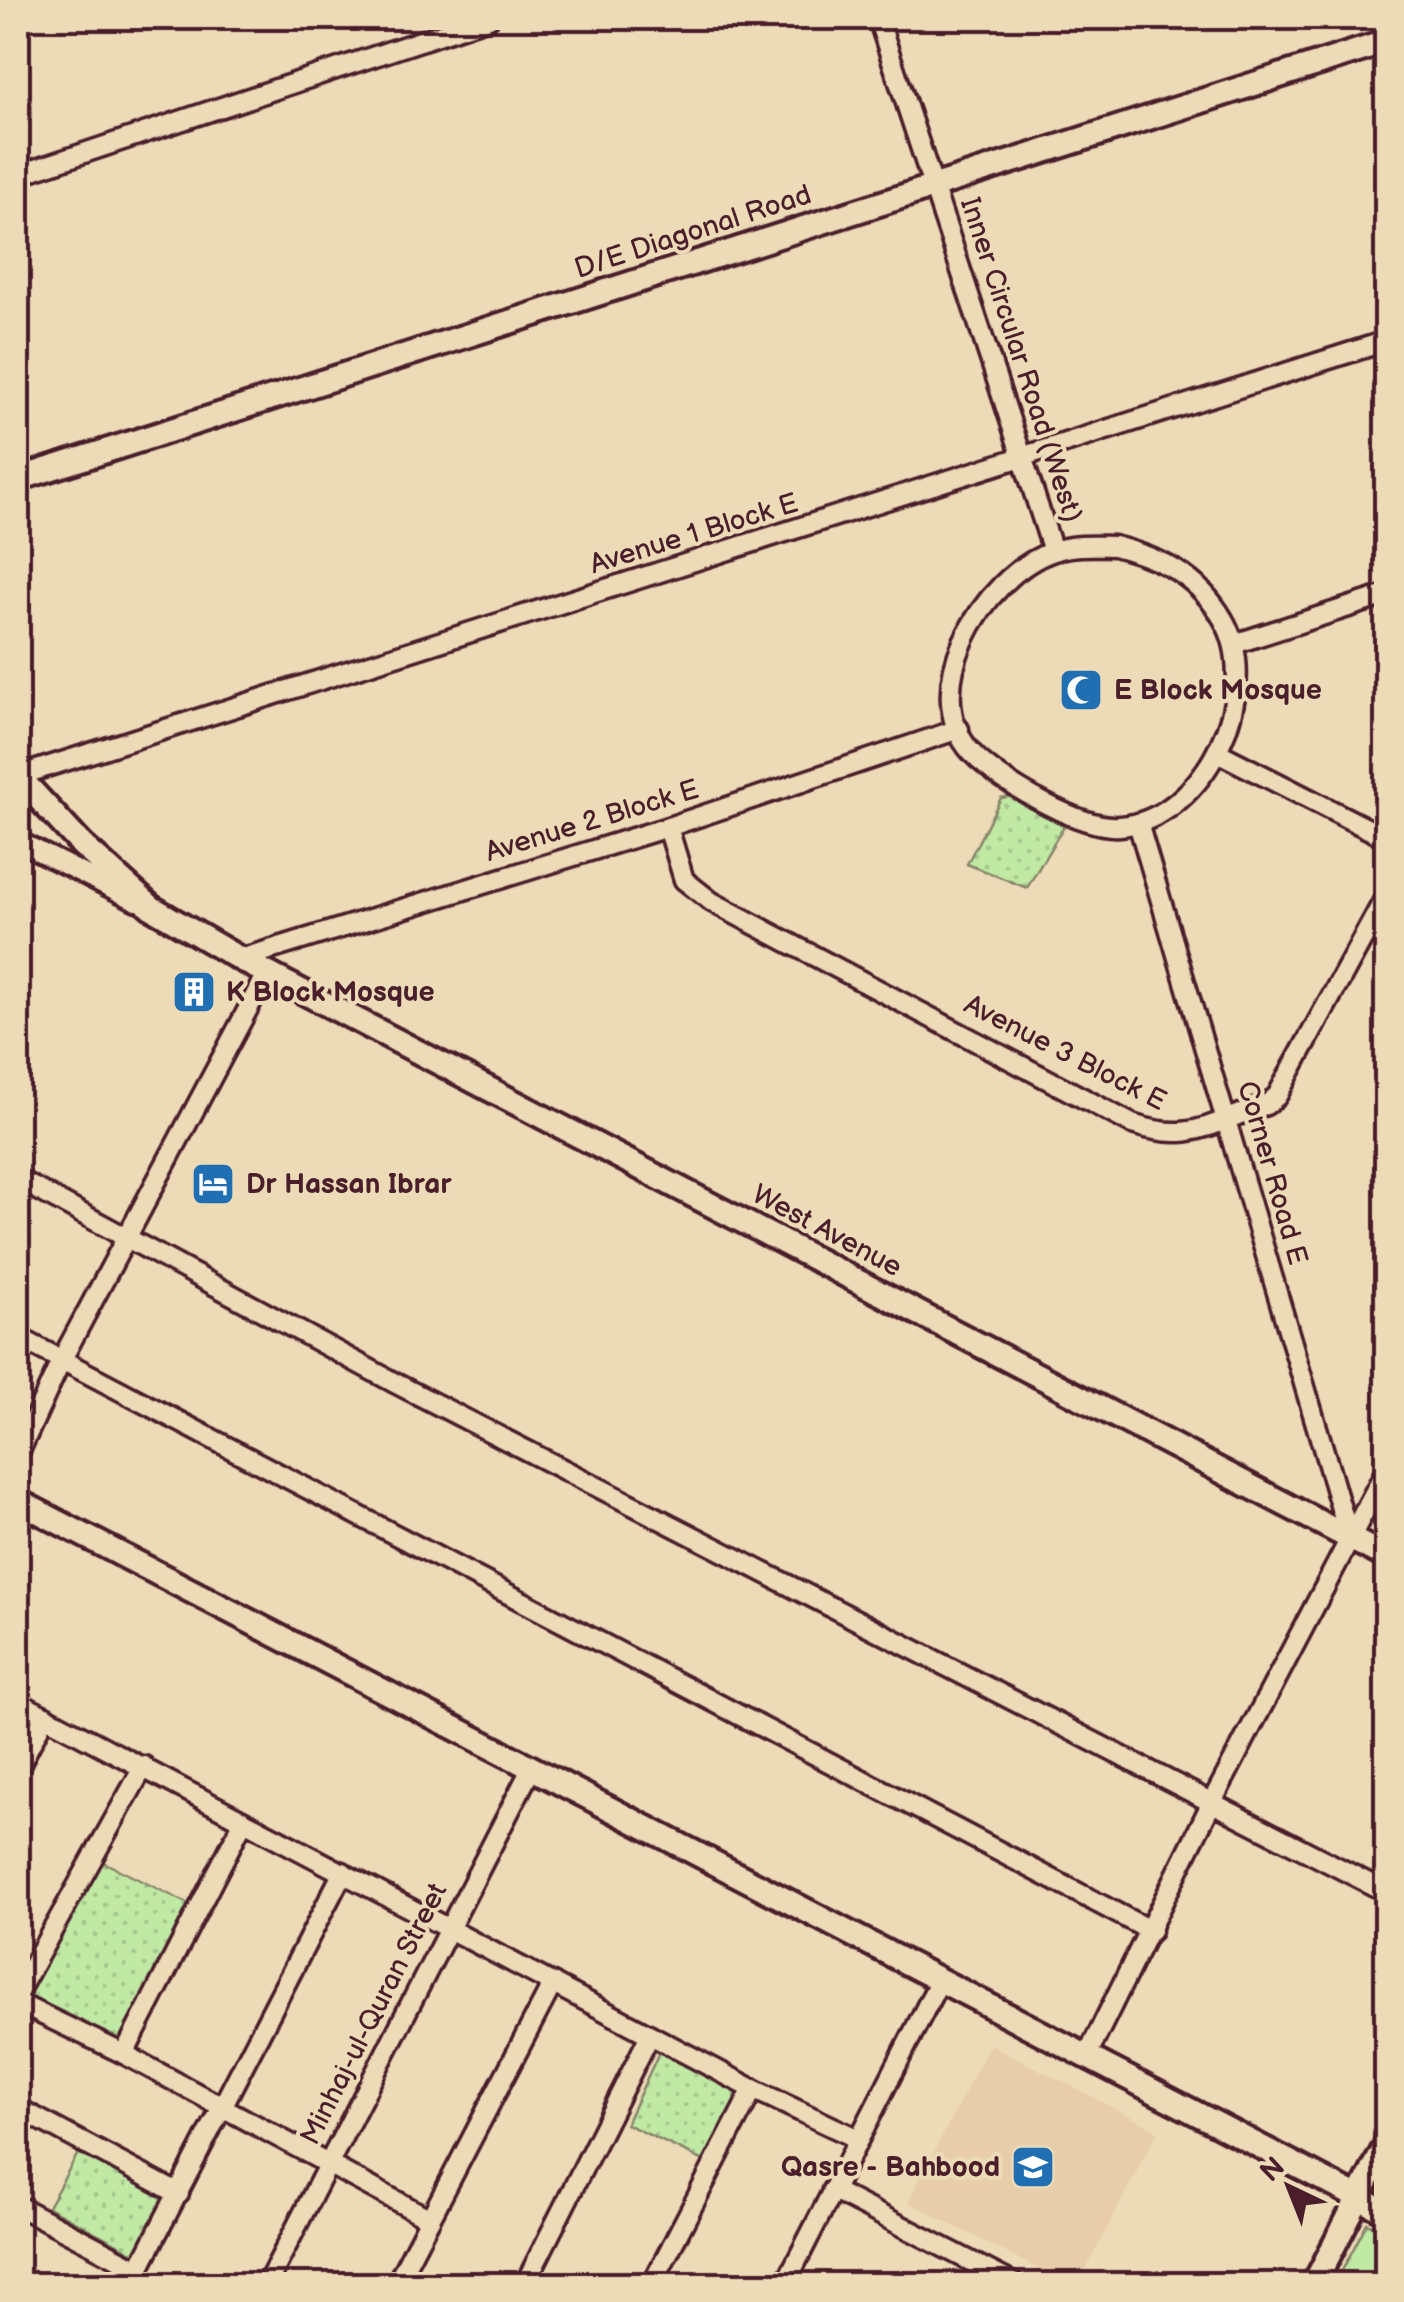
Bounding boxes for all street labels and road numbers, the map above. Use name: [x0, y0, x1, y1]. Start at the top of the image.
street label: D/E Diagonal Road: [570, 178, 816, 286]
street label: Inner Circular Road (West): [953, 194, 1089, 526]
street label: Avenue 1 Block E: [586, 487, 802, 581]
street label: Avenue 2 Block E: [481, 773, 703, 869]
street label: Avenue 3 Block E: [959, 988, 1171, 1118]
street label: Corner Road E: [1230, 1077, 1314, 1269]
street label: West Avenue: [747, 1178, 907, 1284]
street label: Minhaj-ul-Quran Street: [294, 1877, 455, 2150]

